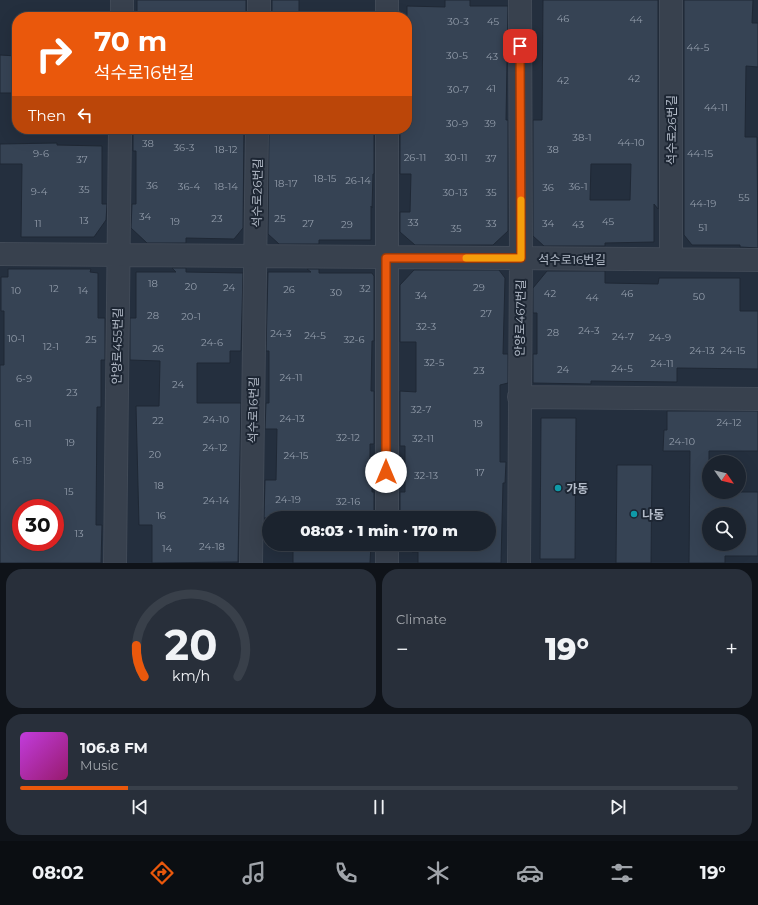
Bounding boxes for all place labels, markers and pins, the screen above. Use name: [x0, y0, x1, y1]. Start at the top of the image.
pin: [503, 29, 537, 63]
place label: 가동: [566, 481, 588, 496]
marker: 가동: [553, 483, 563, 493]
place label: 나동: [642, 507, 664, 522]
marker: 나동: [629, 509, 639, 519]

